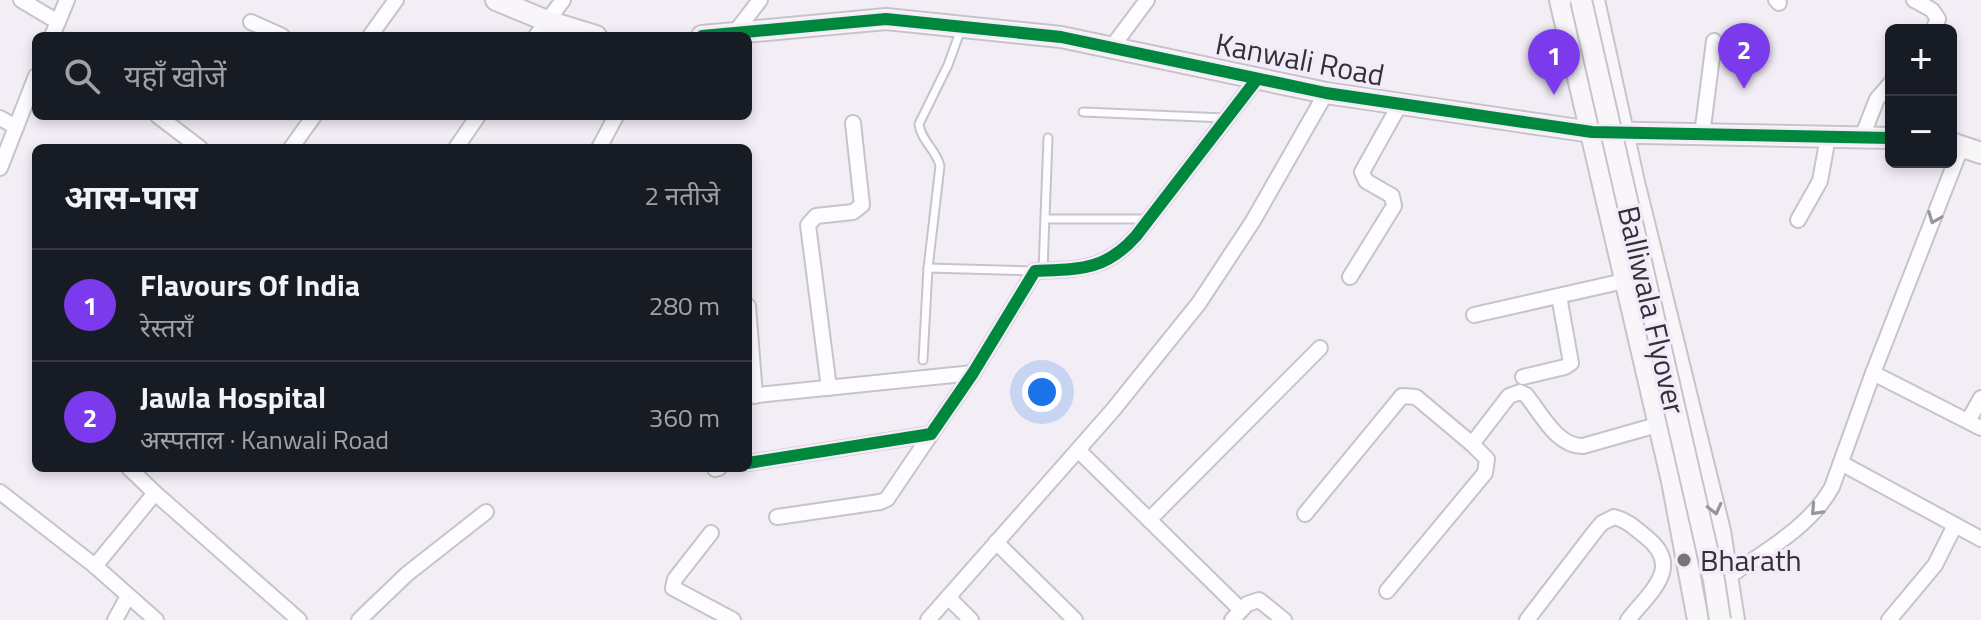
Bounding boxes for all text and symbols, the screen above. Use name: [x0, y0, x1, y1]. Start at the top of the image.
street label: Kanwali Road: [1212, 20, 1388, 98]
pin: 2: [1718, 23, 1770, 89]
map controls: [1885, 24, 1957, 168]
button: +: [1885, 24, 1957, 96]
pin: 1: [1528, 29, 1580, 95]
search box: [32, 32, 752, 120]
text: यहाँ खोजें: [124, 53, 226, 99]
icon: search: [60, 54, 104, 98]
button: −: [1885, 96, 1957, 168]
text: आस-पास: [64, 170, 198, 222]
text: 2 नतीजे: [644, 176, 720, 215]
street label: Balliwala Flyover: [1606, 201, 1698, 419]
one-way arrow: [1927, 210, 1944, 224]
text: Flavours Of India: [140, 262, 360, 308]
text: 1: [83, 286, 97, 325]
text: 280 m: [649, 286, 720, 325]
text: रेस्तराँ: [140, 308, 193, 347]
your location: [1022, 372, 1062, 412]
text: Jawla Hospital: [140, 374, 326, 420]
text: 2: [83, 398, 97, 437]
text: 360 m: [649, 398, 720, 437]
text: अस्पताल · Kanwali Road: [140, 420, 389, 459]
one-way arrow: [1811, 501, 1825, 515]
one-way arrow: [1705, 502, 1722, 516]
place label: Bharath: [1700, 537, 1802, 583]
marker: Bharath: [1675, 551, 1693, 569]

